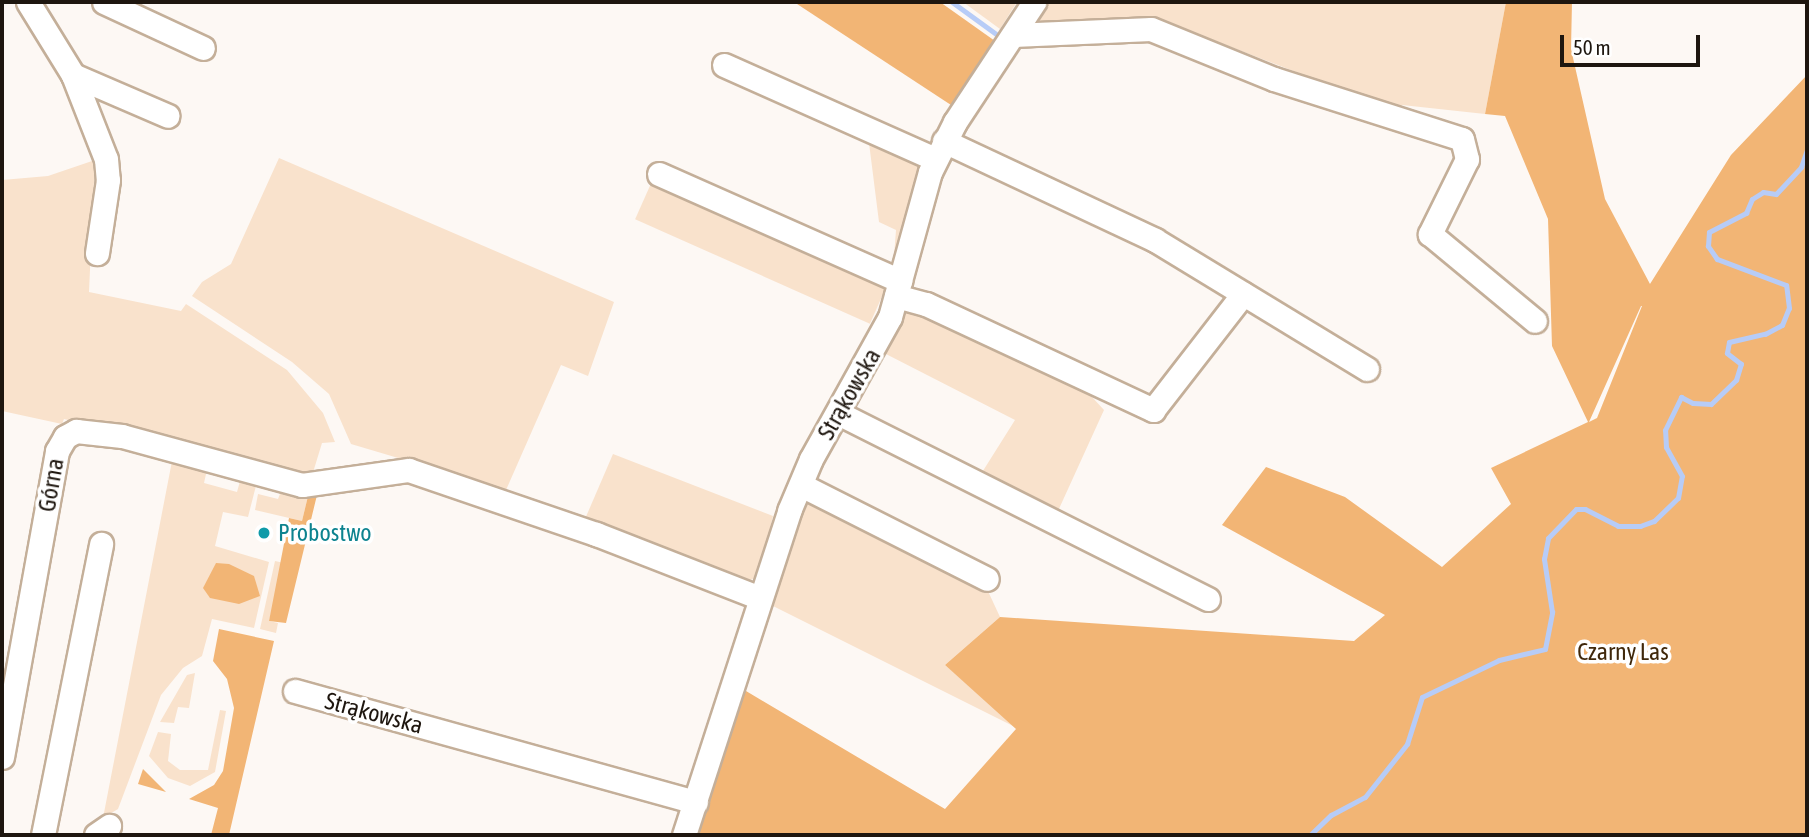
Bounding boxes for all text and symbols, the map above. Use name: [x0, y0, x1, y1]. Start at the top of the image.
scale bar: [1564, 21, 1704, 65]
text: 50 m: [1573, 35, 1611, 59]
street label: Strąkowska: [811, 343, 887, 445]
street label: Górna: [32, 456, 70, 514]
place label: Probostwo: [278, 519, 372, 547]
marker: Probostwo: [256, 525, 272, 541]
park label: Czarny Las: [1577, 638, 1669, 666]
street label: Strąkowska: [322, 686, 426, 740]

